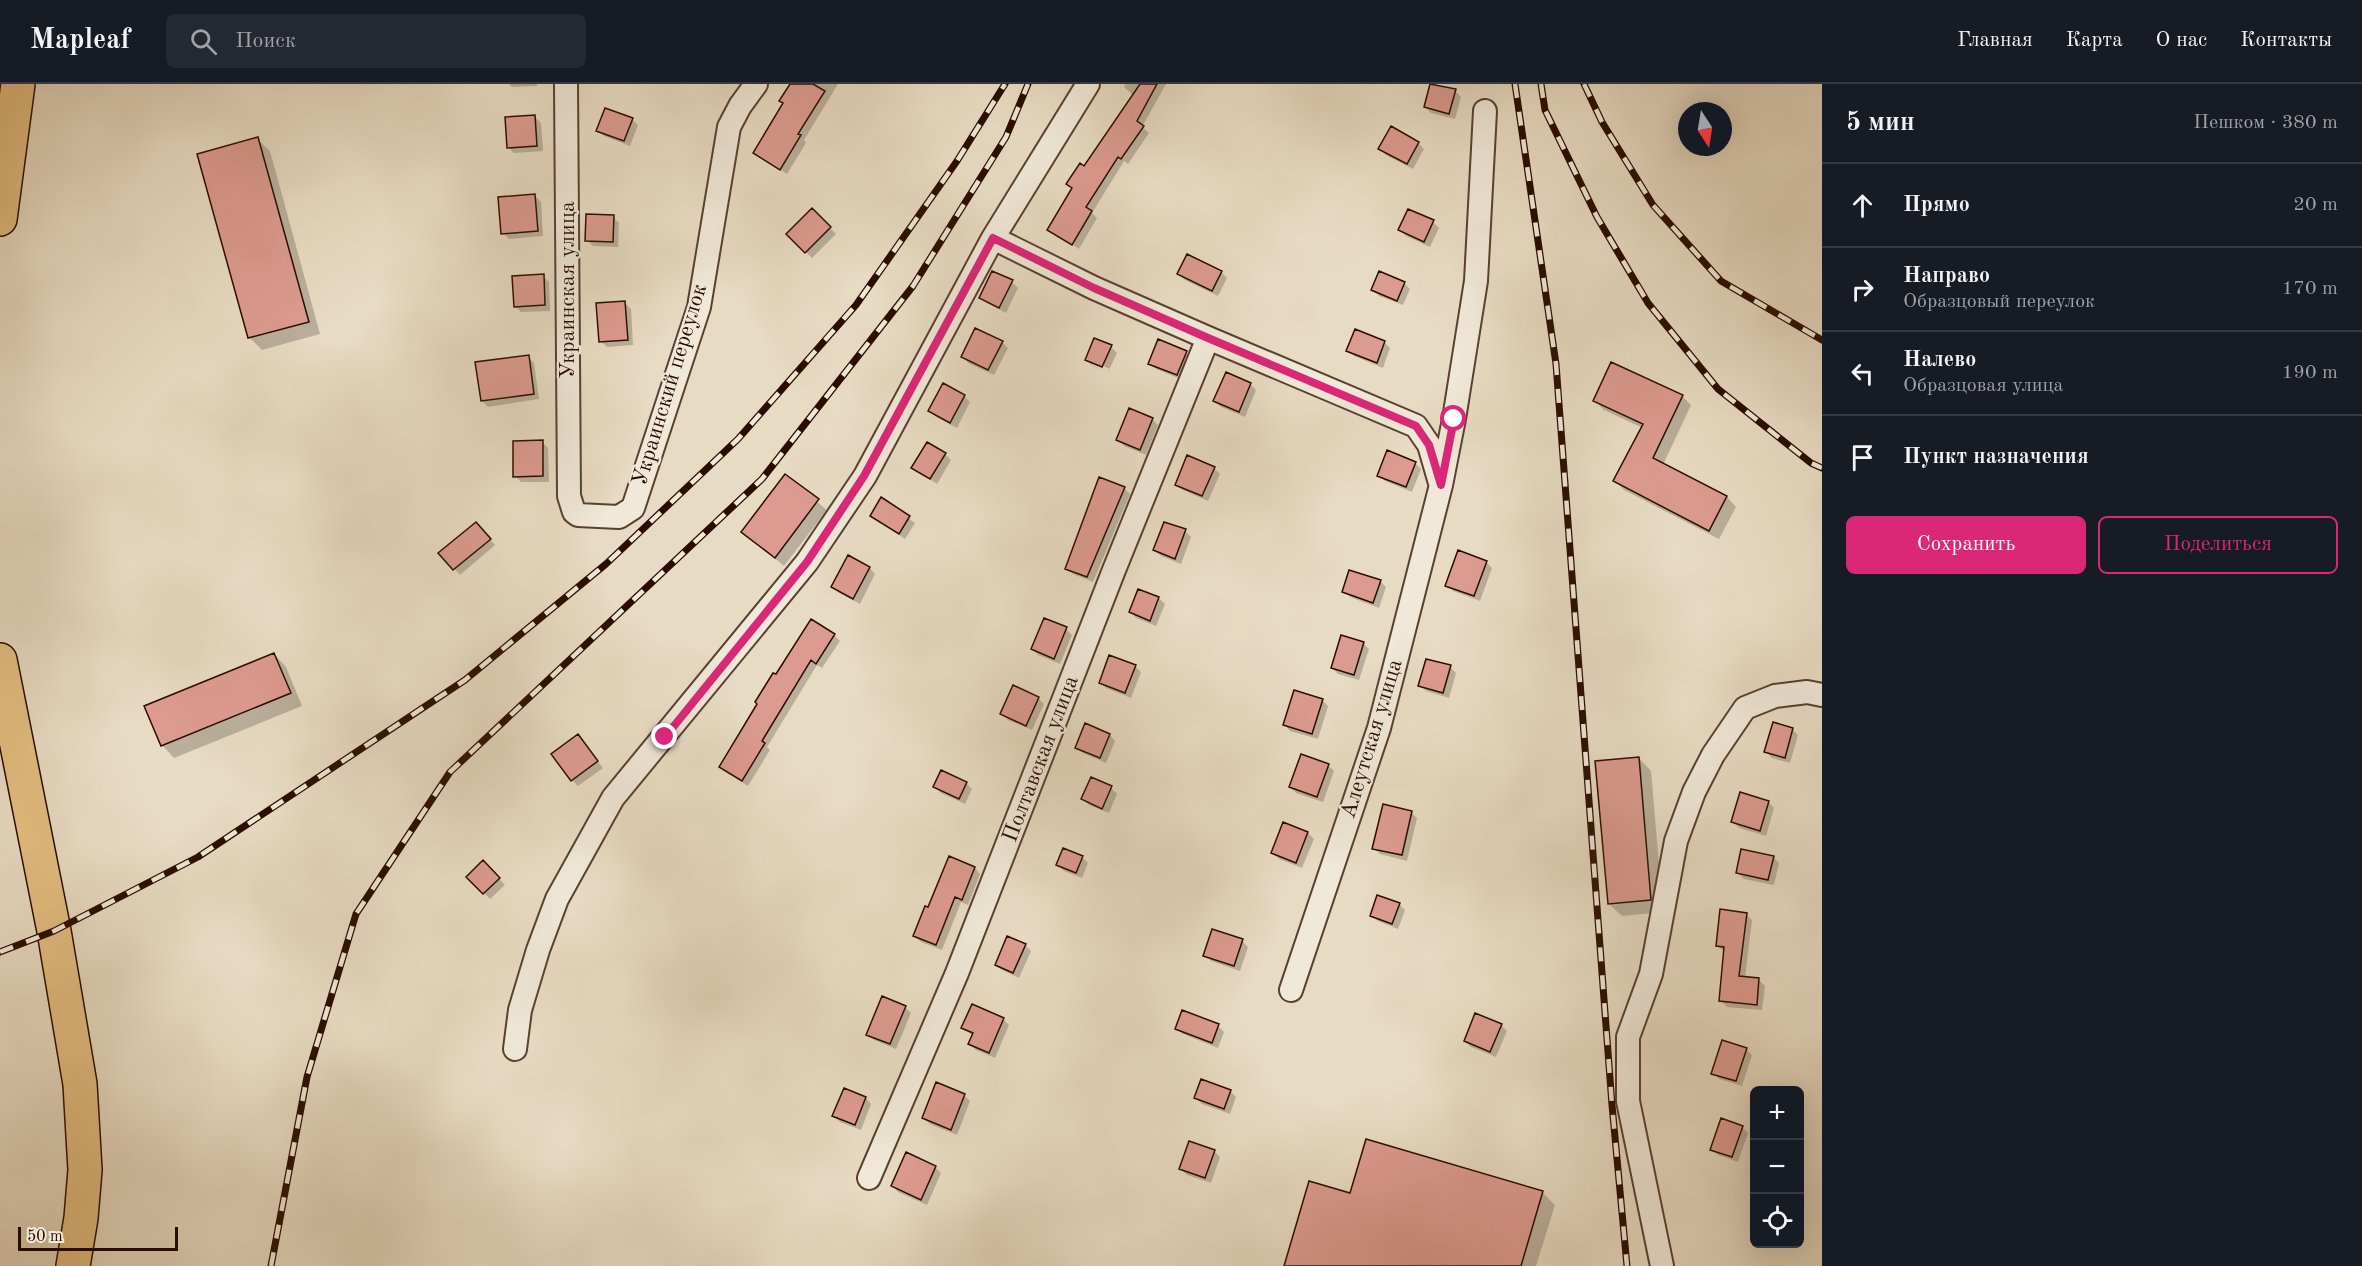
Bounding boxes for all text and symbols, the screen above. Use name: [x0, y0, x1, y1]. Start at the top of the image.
search box: [166, 14, 586, 68]
icon: search: [187, 25, 220, 58]
text: Mapleaf: [30, 27, 130, 55]
text: Поиск: [235, 30, 296, 52]
text: Главная: [1957, 30, 2033, 51]
text: Карта: [2066, 30, 2123, 51]
text: О нас: [2156, 30, 2207, 51]
text: Контакты: [2240, 30, 2332, 51]
north arrow: [1678, 102, 1732, 156]
text: 5 мин: [1846, 110, 1915, 136]
text: Пешком · 380 m: [2193, 113, 2338, 133]
icon: ahead: [1846, 189, 1879, 222]
text: Прямо: [1903, 194, 1970, 216]
text: 20 m: [2293, 195, 2338, 215]
street label: Украинская улица: [557, 201, 579, 379]
text: Направо: [1903, 265, 1990, 287]
icon: right: [1846, 273, 1879, 306]
text: 170 m: [2282, 279, 2338, 299]
street label: Украинский переулок: [629, 281, 711, 489]
text: Образцовый переулок: [1903, 292, 2095, 312]
text: Налево: [1903, 349, 1976, 371]
icon: left: [1846, 357, 1879, 390]
text: 190 m: [2282, 363, 2338, 383]
text: Образцовая улица: [1903, 376, 2063, 396]
route start: [1440, 405, 1466, 431]
icon: arrive: [1846, 441, 1879, 474]
text: Пункт назначения: [1903, 446, 2089, 468]
button: Сохранить: [1846, 516, 2086, 574]
button: Поделиться: [2098, 516, 2338, 574]
street label: Алеутская улица: [1337, 657, 1407, 821]
street label: Полтавская улица: [999, 673, 1083, 845]
route end: [651, 723, 677, 749]
map controls: [1750, 1086, 1804, 1248]
button: +: [1750, 1086, 1804, 1140]
button: −: [1750, 1140, 1804, 1194]
button: locate: [1750, 1194, 1804, 1248]
scale bar: [18, 1224, 178, 1252]
text: 50 m: [27, 1229, 63, 1245]

